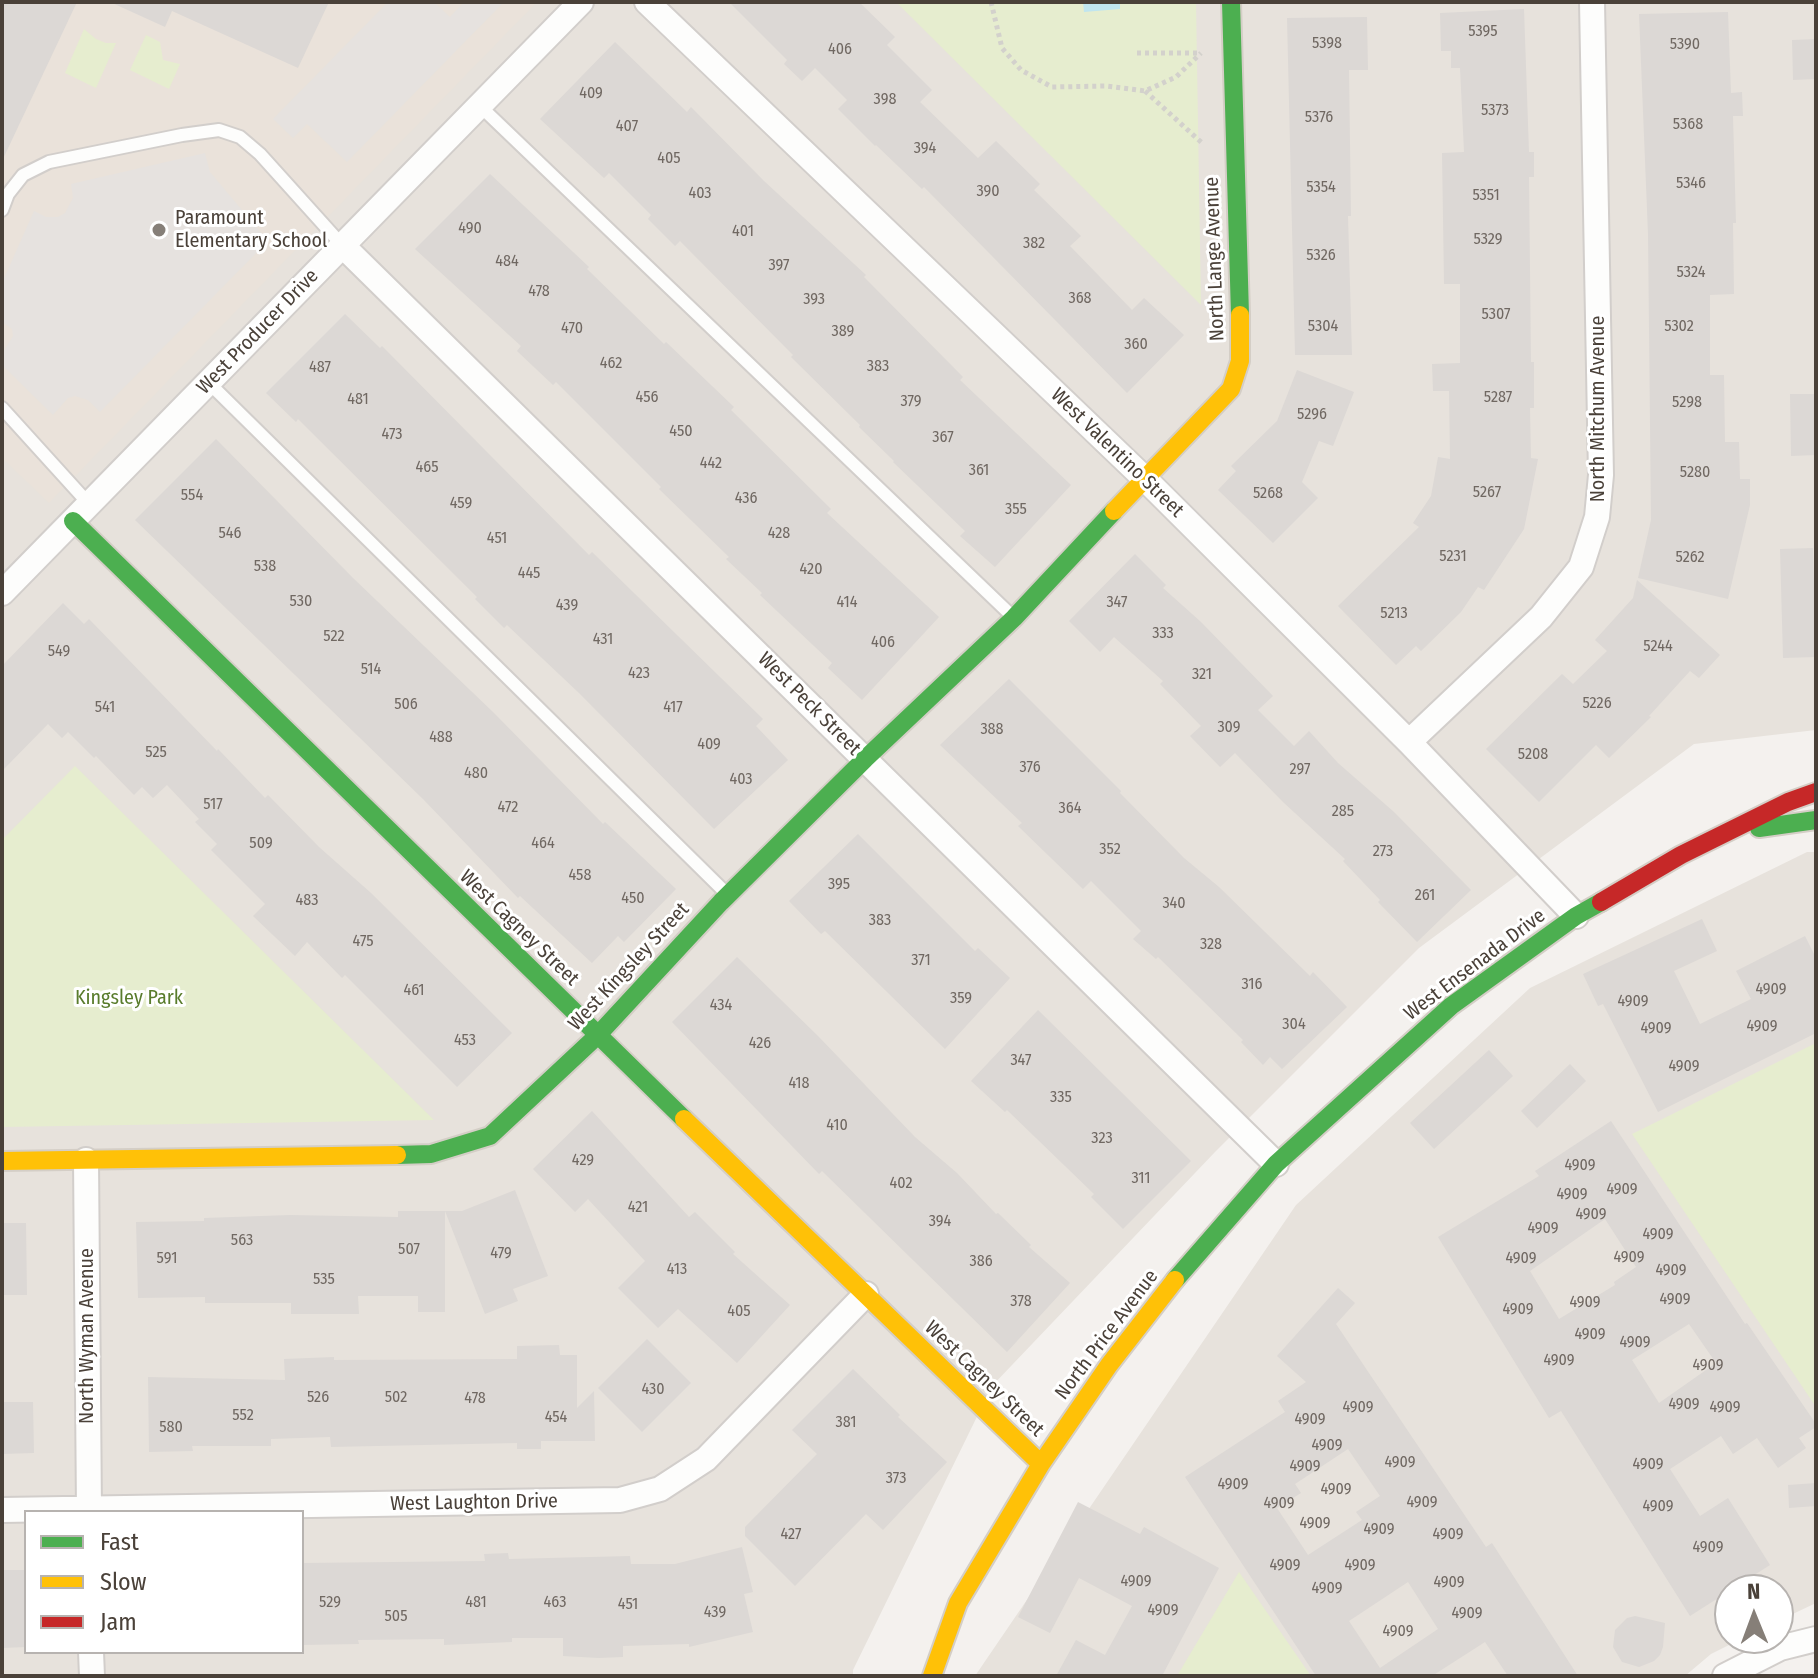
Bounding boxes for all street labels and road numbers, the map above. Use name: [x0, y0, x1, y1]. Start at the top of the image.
street label: North Lange Avenue: [1200, 177, 1230, 341]
street label: West Producer Drive: [192, 264, 324, 400]
street label: North Mitchum Avenue: [1586, 316, 1610, 502]
street label: West Valentino Street: [1046, 383, 1188, 523]
street label: West Peck Street: [752, 647, 866, 761]
street label: West Cagney Street: [454, 865, 584, 991]
street label: West Kingsley Street: [564, 898, 694, 1036]
street label: West Ensenada Drive: [1400, 904, 1550, 1026]
street label: North Wyman Avenue: [75, 1248, 99, 1424]
street label: North Price Avenue: [1050, 1265, 1164, 1405]
street label: West Cagney Street: [919, 1316, 1049, 1442]
street label: West Laughton Drive: [390, 1490, 558, 1516]

